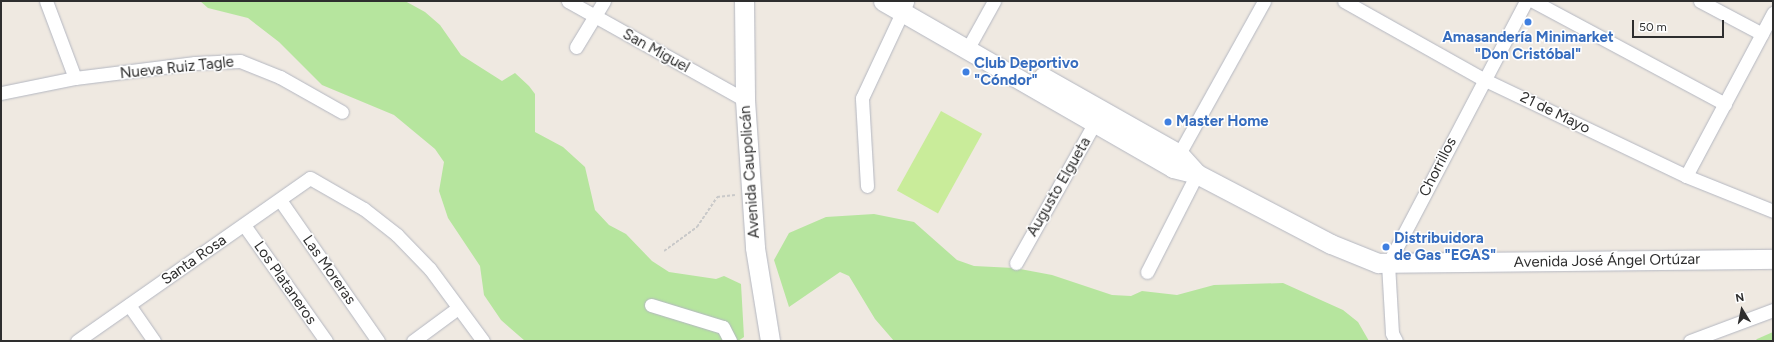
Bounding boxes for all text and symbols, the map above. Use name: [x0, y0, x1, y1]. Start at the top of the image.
scale bar: [1634, 12, 1726, 38]
marker: Amasandería Minimarket "Don Cristóbal": [1523, 17, 1533, 27]
text: 50 m: [1639, 20, 1667, 34]
street label: San Miguel: [619, 25, 693, 77]
place label: Amasandería Minimarket "Don Cristóbal": [1442, 28, 1614, 63]
street label: Nueva Ruiz Tagle: [119, 53, 235, 83]
place label: Club Deportivo "Cóndor": [974, 54, 1079, 89]
marker: Club Deportivo "Cóndor": [961, 67, 971, 77]
street label: 21 de Mayo: [1517, 88, 1593, 138]
street label: Avenida Caupolicán: [736, 105, 764, 239]
place label: Master Home: [1176, 113, 1269, 131]
marker: Master Home: [1163, 117, 1173, 127]
street label: Augusto Elgueta: [1023, 134, 1095, 240]
street label: Chorrillos: [1415, 134, 1461, 200]
place label: Distribuidora de Gas "EGAS": [1394, 229, 1496, 264]
street label: Santa Rosa: [158, 231, 230, 289]
street label: Las Moreras: [299, 232, 359, 308]
street label: Los Plataneros: [250, 238, 320, 328]
marker: Distribuidora de Gas "EGAS": [1381, 242, 1391, 252]
street label: Avenida José Ángel Ortúzar: [1514, 250, 1700, 272]
north arrow: [1722, 290, 1762, 330]
text: N: [1734, 291, 1745, 305]

